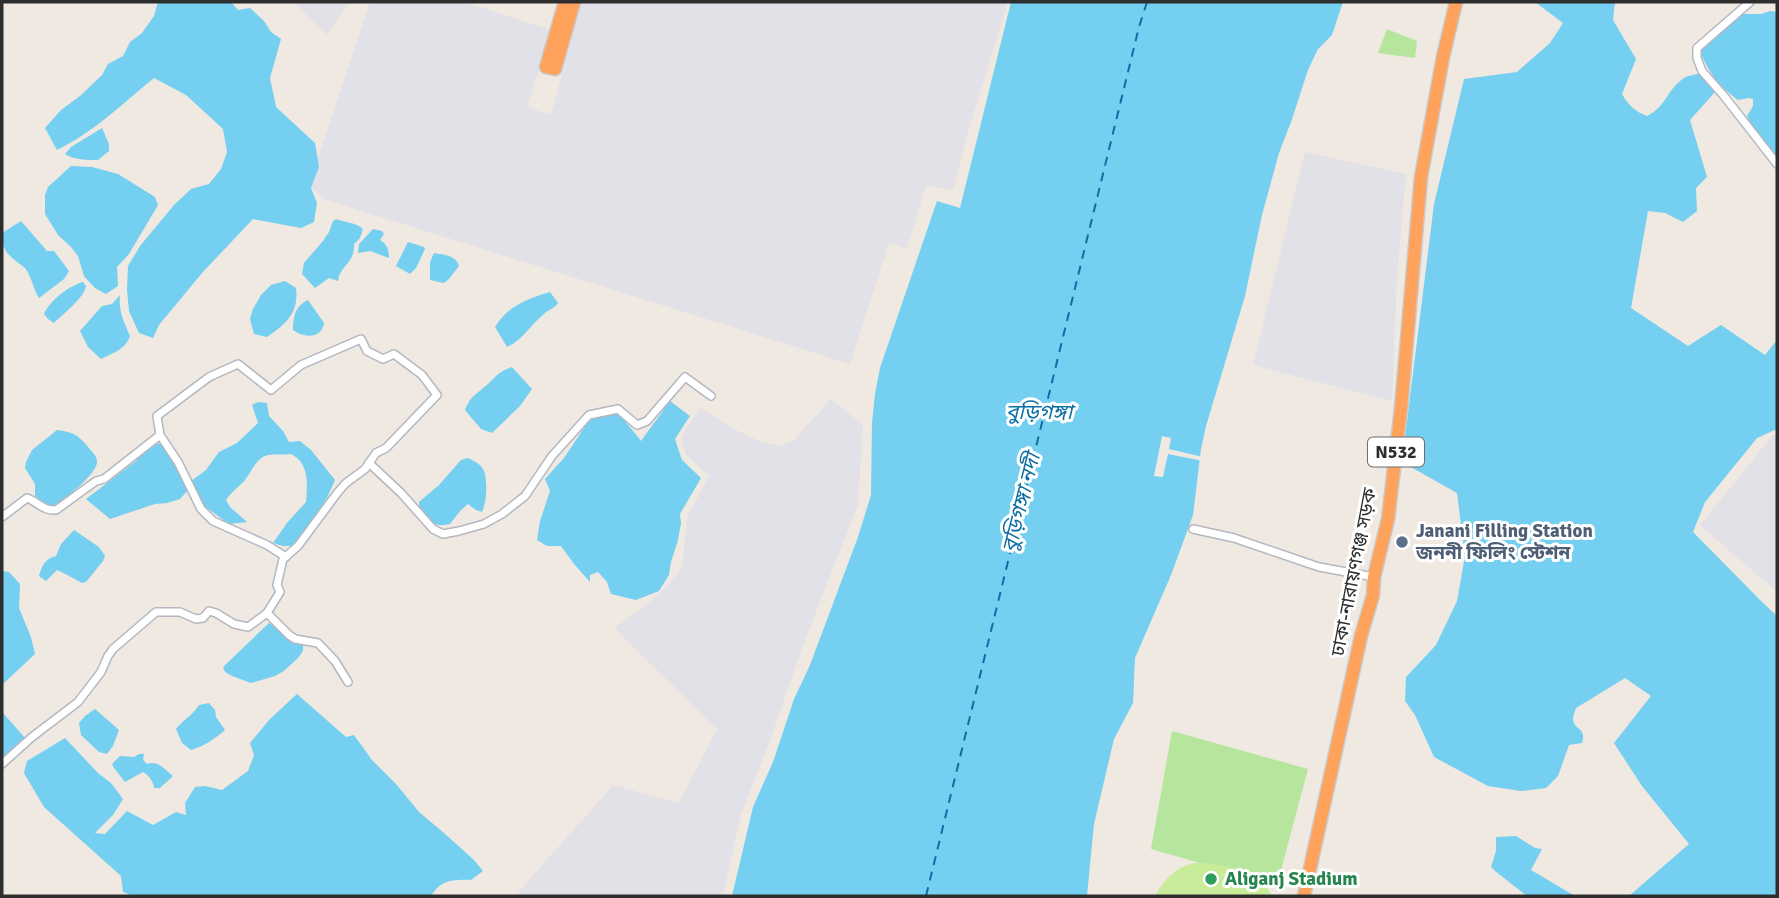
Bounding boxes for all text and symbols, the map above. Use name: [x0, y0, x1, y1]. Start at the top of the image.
water label: বুড়িগঙ্গা: [1006, 399, 1077, 425]
road number: N532: [1368, 438, 1424, 466]
water label: বুড়িগঙ্গা নদী: [996, 447, 1047, 555]
street label: ঢাকা-নারায়ণগঞ্জ সড়ক: [1326, 485, 1382, 659]
place label: Janani Filling Station জননী ফিলিং স্টেশন: [1415, 519, 1593, 565]
marker: Janani Filling Station জননী ফিলিং স্টেশন: [1394, 534, 1410, 550]
place label: Aliganj Stadium: [1225, 867, 1358, 891]
marker: Aliganj Stadium: [1203, 871, 1219, 887]

